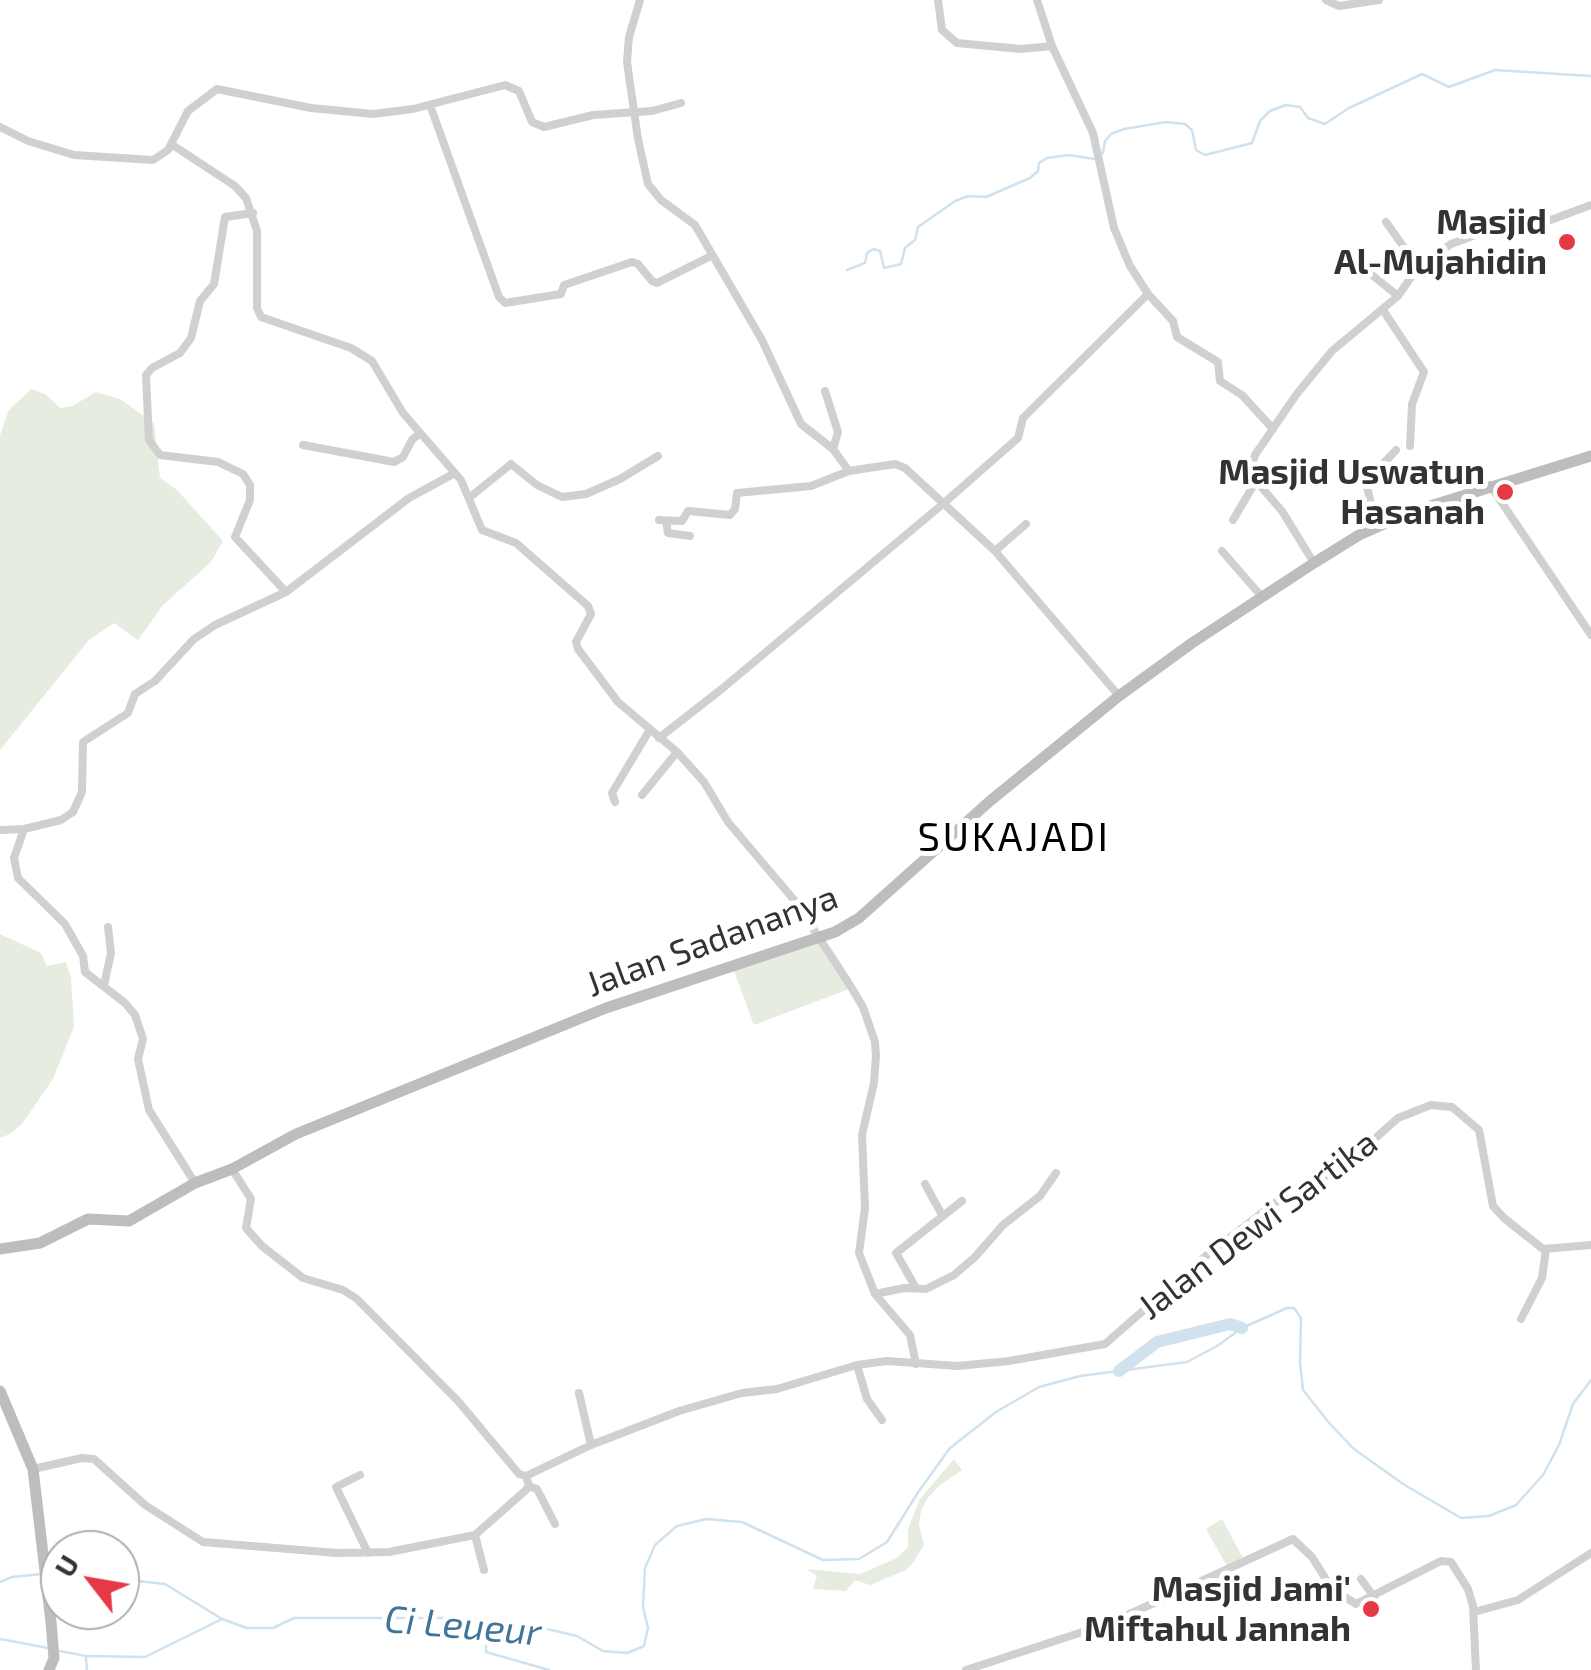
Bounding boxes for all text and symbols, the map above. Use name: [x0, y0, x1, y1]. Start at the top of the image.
place label: Masjid Al-Mujahidin: [1334, 201, 1547, 283]
marker: Masjid Al-Mujahidin: [1556, 231, 1578, 253]
place label: Masjid Uswatun Hasanah: [1218, 451, 1485, 533]
marker: Masjid Uswatun Hasanah: [1494, 481, 1516, 503]
district label: SUKAJADI: [917, 814, 1111, 862]
street label: Jalan Sadananya: [581, 876, 843, 1006]
street label: Jalan Dewi Sartika: [1130, 1122, 1386, 1328]
north arrow: [40, 1530, 140, 1630]
text: U: [46, 1549, 86, 1583]
place label: Masjid Jami' Miftahul Jannah: [1084, 1568, 1351, 1650]
water label: Ci Leueur: [383, 1596, 543, 1656]
marker: Masjid Jami' Miftahul Jannah: [1360, 1598, 1382, 1620]

